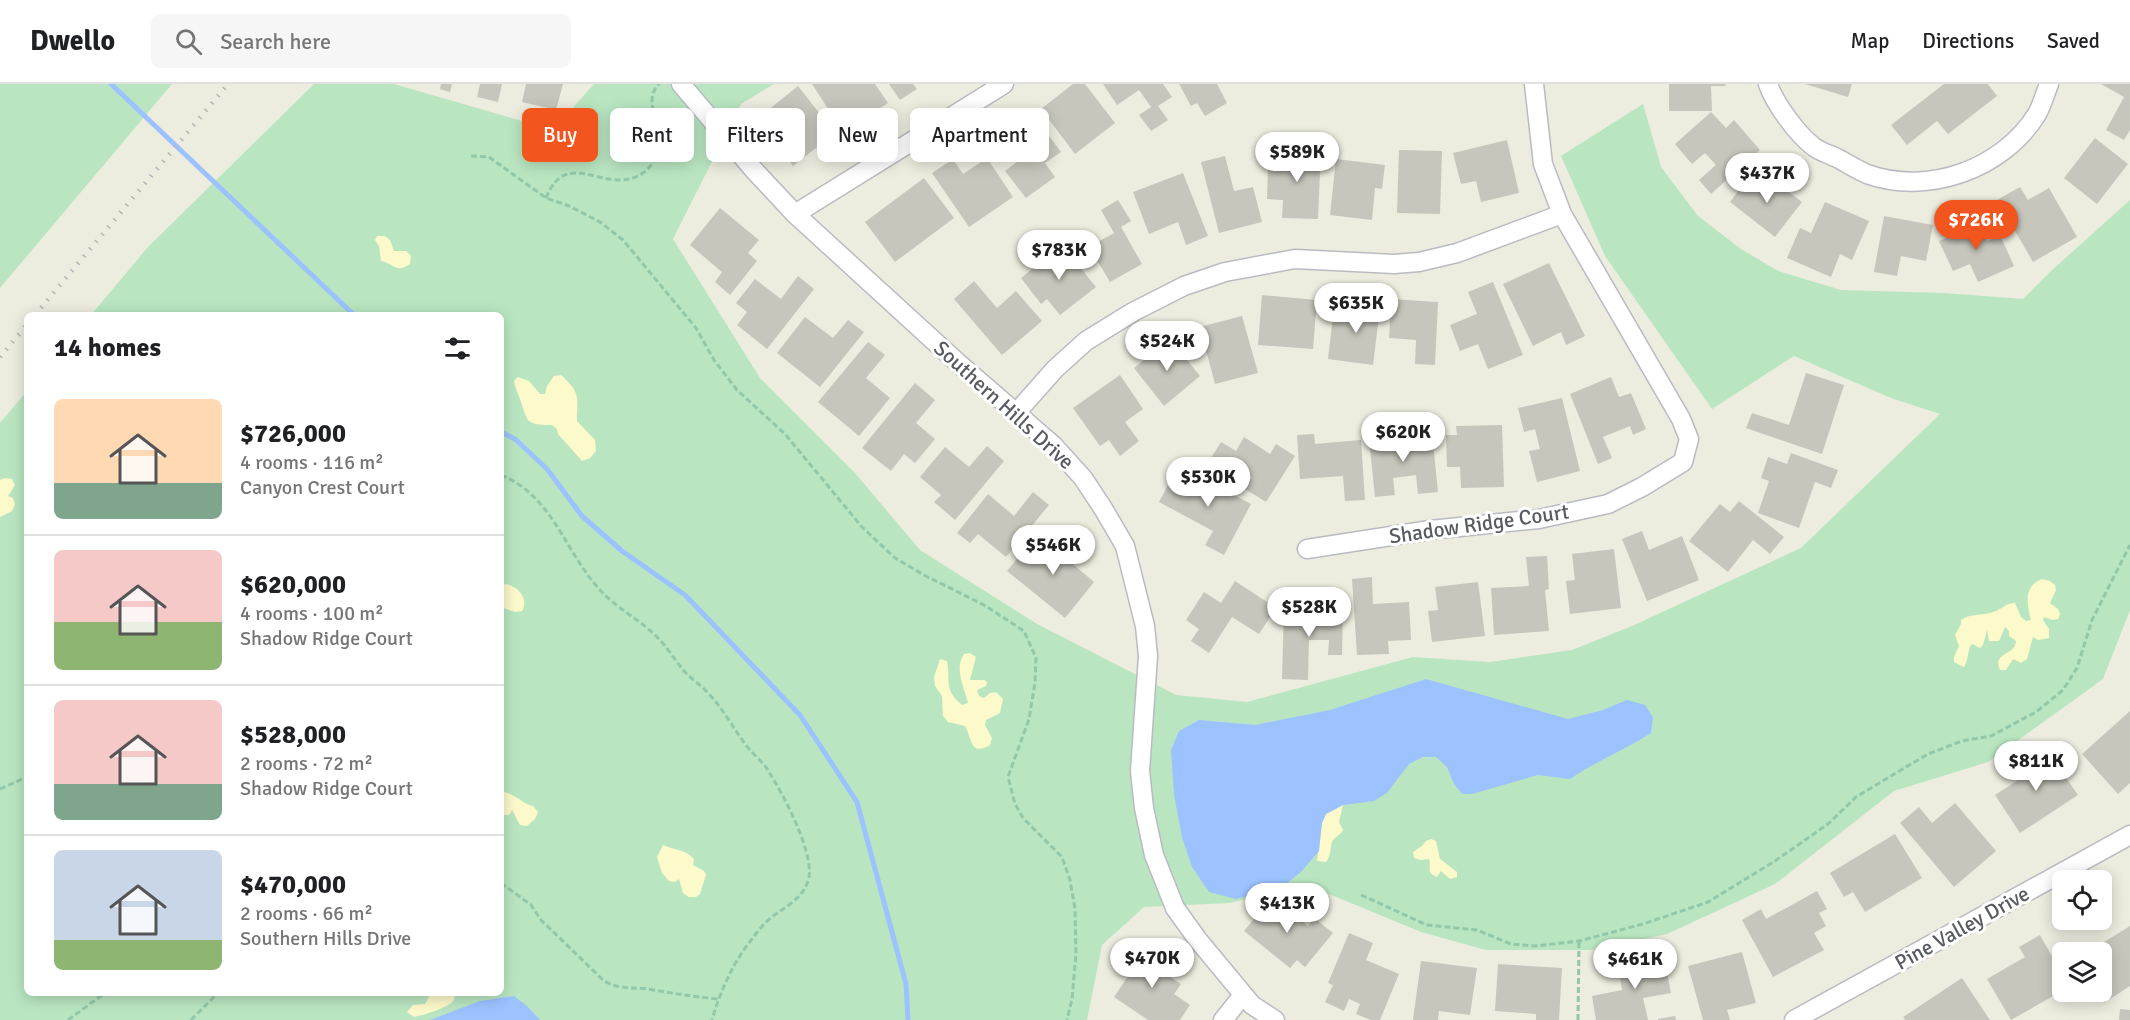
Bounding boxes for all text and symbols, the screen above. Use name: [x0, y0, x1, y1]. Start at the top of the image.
search box: [151, 14, 571, 68]
text: Dwello: [30, 24, 115, 58]
icon: search: [172, 25, 205, 58]
text: Search here: [220, 28, 331, 55]
text: Map: [1851, 28, 1889, 54]
text: Directions: [1922, 28, 2014, 54]
text: Saved: [2047, 28, 2100, 54]
chip: Buy: [522, 108, 598, 162]
chip: Rent: [610, 108, 694, 162]
chip: Filters: [706, 108, 805, 162]
chip: New: [817, 108, 898, 162]
chip: Apartment: [910, 108, 1049, 162]
pin: $589K: [1255, 132, 1339, 183]
text: $589K: [1269, 139, 1325, 164]
pin: $437K: [1725, 153, 1809, 204]
text: $437K: [1739, 160, 1795, 185]
pin: $726K: [1934, 200, 2018, 251]
text: $726K: [1948, 207, 2004, 232]
pin: $783K: [1017, 230, 1101, 281]
text: $783K: [1031, 237, 1087, 262]
pin: $635K: [1314, 283, 1398, 334]
text: $635K: [1328, 290, 1384, 315]
pin: $524K: [1125, 321, 1209, 372]
text: $524K: [1139, 328, 1195, 353]
text: 14 homes: [54, 332, 161, 364]
icon: filters: [441, 332, 474, 365]
street label: Southern Hills Drive: [928, 335, 1080, 475]
pin: $620K: [1361, 412, 1445, 463]
text: $726,000: [240, 418, 346, 450]
text: $620K: [1375, 419, 1431, 444]
icon: home: [102, 423, 174, 495]
text: 4 rooms · 116 m²: [240, 450, 384, 475]
pin: $530K: [1166, 457, 1250, 508]
text: $530K: [1180, 464, 1236, 489]
text: Canyon Crest Court: [240, 475, 405, 500]
street label: Shadow Ridge Court: [1387, 499, 1571, 549]
pin: $546K: [1011, 525, 1095, 576]
text: $546K: [1025, 532, 1081, 557]
text: $620,000: [240, 569, 346, 601]
icon: home: [102, 574, 174, 646]
pin: $528K: [1267, 587, 1351, 638]
text: $528K: [1281, 594, 1337, 619]
text: 4 rooms · 100 m²: [240, 601, 384, 626]
text: Shadow Ridge Court: [240, 626, 413, 651]
text: $528,000: [240, 719, 346, 751]
icon: home: [102, 724, 174, 796]
pin: $811K: [1994, 741, 2078, 792]
text: $811K: [2008, 748, 2064, 773]
text: 2 rooms · 72 m²: [240, 751, 373, 776]
text: Shadow Ridge Court: [240, 776, 413, 801]
text: $470,000: [240, 869, 346, 901]
map controls: [2052, 870, 2112, 1002]
button: locate: [2052, 870, 2112, 930]
icon: home: [102, 874, 174, 946]
street label: Pine Valley Drive: [1890, 880, 2034, 976]
pin: $413K: [1245, 883, 1329, 934]
text: $413K: [1259, 890, 1315, 915]
text: 2 rooms · 66 m²: [240, 901, 373, 926]
text: Southern Hills Drive: [240, 926, 411, 951]
pin: $470K: [1110, 938, 1194, 989]
pin: $461K: [1593, 939, 1677, 990]
button: layers: [2052, 942, 2112, 1002]
text: $470K: [1124, 945, 1180, 970]
text: $461K: [1607, 946, 1663, 971]

